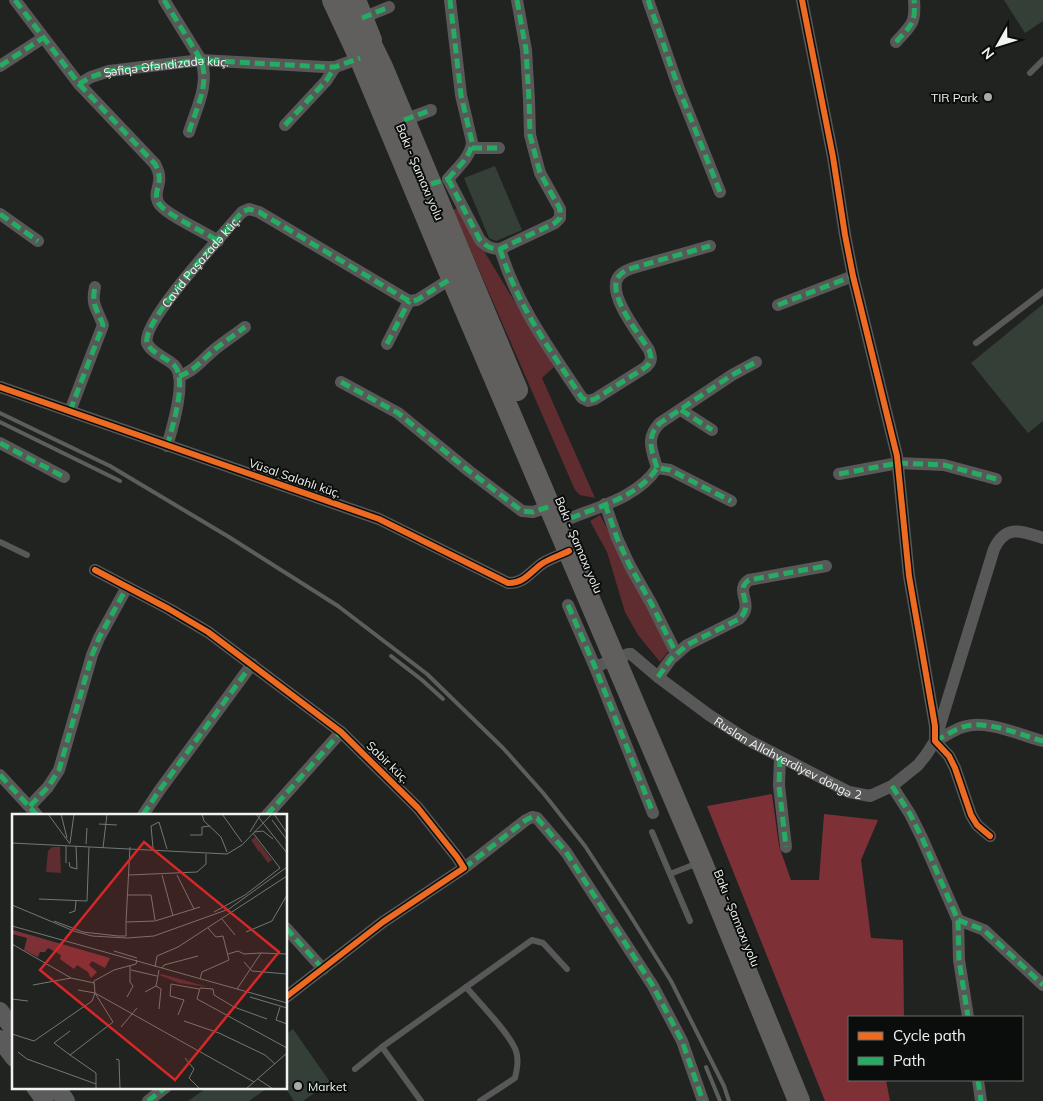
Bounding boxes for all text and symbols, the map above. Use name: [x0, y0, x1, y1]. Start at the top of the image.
north arrow: [973, 20, 1023, 70]
text: N: [978, 43, 998, 63]
street label: Şəfiqə Əfəndizadə küç.: [101, 52, 229, 80]
place label: TIR Park: [931, 90, 979, 105]
marker: TIR Park: [982, 91, 994, 103]
street label: Bakı - Şamaxı yolu: [393, 121, 447, 223]
street label: Cavid Paşazadə küç.: [158, 212, 243, 310]
street label: Vüsal Salahlı küç.: [247, 455, 343, 501]
street label: Bakı - Şamaxı yolu: [552, 494, 606, 596]
street label: Ruslan Allahverdiyev döngə 2: [712, 713, 863, 802]
street label: Sabir küç.: [363, 738, 413, 786]
inset map: [12, 814, 288, 1088]
street label: Bakı - Şamaxı yolu: [711, 867, 763, 969]
legend: [848, 1016, 1023, 1081]
text: Cycle path: [893, 1026, 966, 1045]
text: Path: [893, 1051, 925, 1070]
place label: Market: [308, 1079, 347, 1094]
marker: Market: [292, 1080, 304, 1092]

